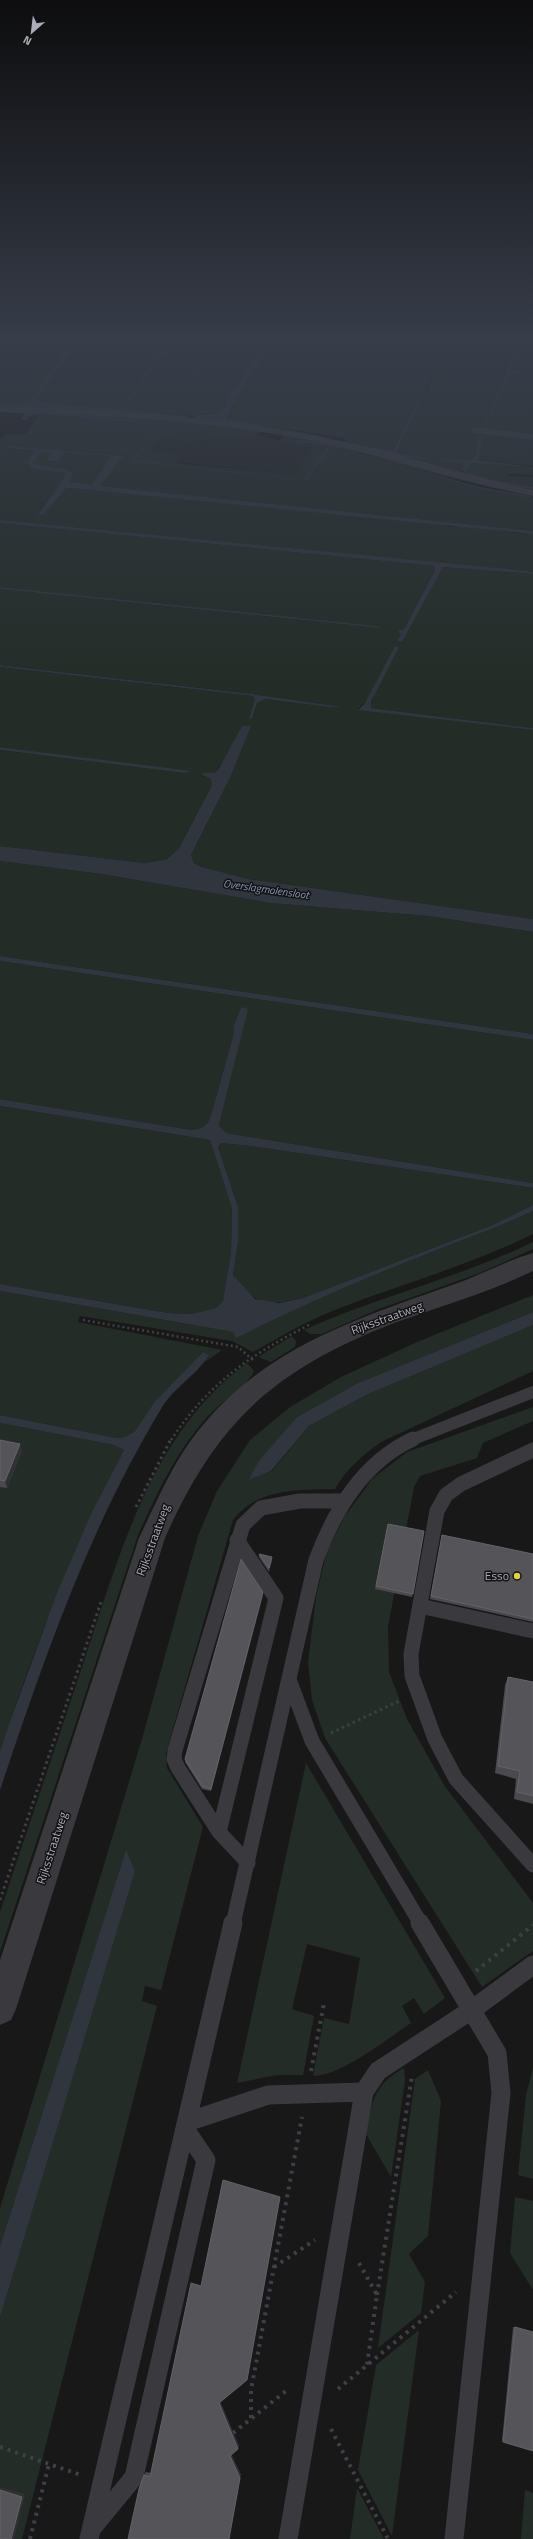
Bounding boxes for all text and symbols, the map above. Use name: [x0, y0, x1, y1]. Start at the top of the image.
north arrow: [12, 12, 52, 52]
text: N: [20, 32, 34, 50]
water label: Overslagmolensloot: [222, 875, 311, 903]
street label: Rijksstraatweg: [348, 1296, 426, 1339]
street label: Rijksstraatweg: [131, 1501, 174, 1579]
place label: Esso: [485, 1566, 509, 1585]
marker: Esso: [512, 1571, 522, 1581]
street label: Rijksstraatweg: [31, 1809, 72, 1887]

